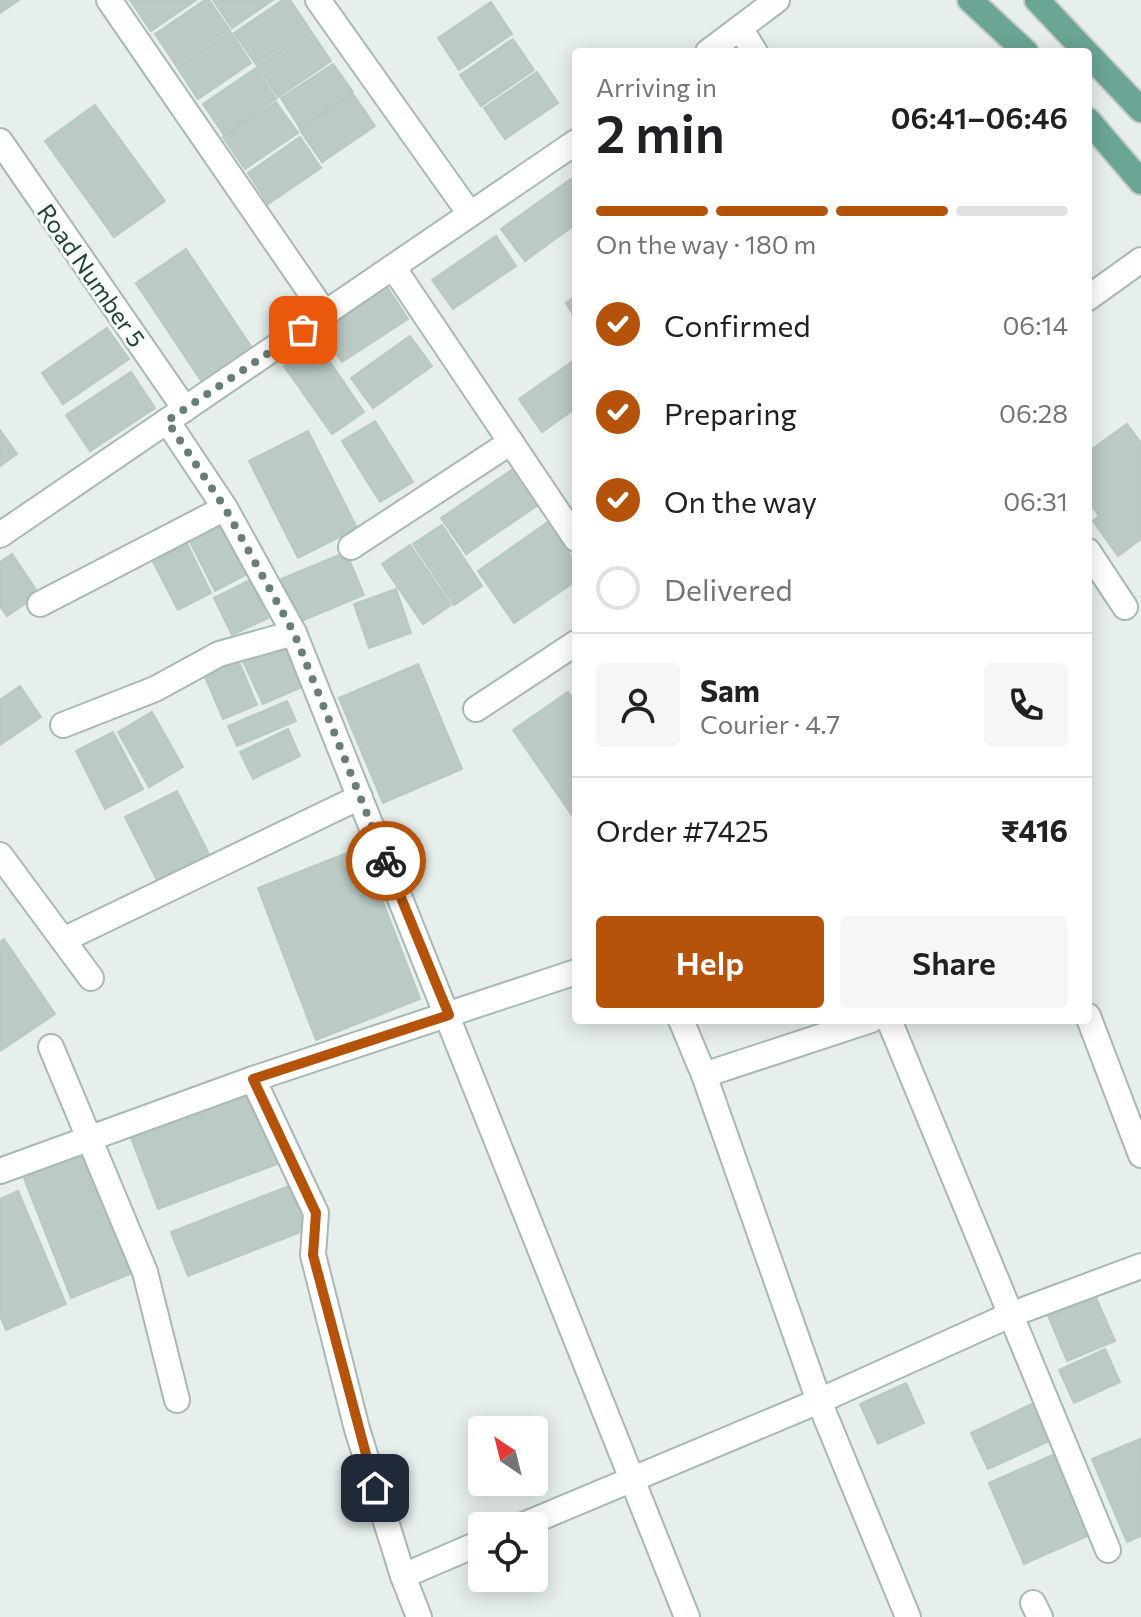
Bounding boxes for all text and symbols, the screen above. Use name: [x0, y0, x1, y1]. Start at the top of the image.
text: Arriving in: [596, 71, 717, 102]
text: 06:41–06:46: [891, 98, 1068, 135]
text: 2 min: [596, 100, 725, 164]
street label: Road Number 5: [32, 198, 152, 352]
text: On the way · 180 m: [596, 228, 816, 259]
pin: [269, 296, 337, 364]
icon: check: [596, 302, 640, 346]
text: Confirmed: [664, 306, 811, 343]
icon: bag: [281, 308, 325, 352]
text: 06:14: [1002, 309, 1068, 340]
icon: check: [596, 390, 640, 434]
text: Preparing: [664, 394, 797, 431]
text: 06:28: [999, 397, 1068, 428]
icon: check: [596, 478, 640, 522]
text: On the way: [664, 482, 817, 519]
text: 06:31: [1003, 485, 1068, 516]
text: Delivered: [664, 570, 793, 607]
button: person: [596, 663, 680, 747]
button: phone: [984, 663, 1068, 747]
text: Sam: [700, 671, 760, 708]
text: Courier · 4.7: [700, 708, 840, 739]
text: Order #7425: [596, 811, 769, 848]
text: ₹416: [1001, 811, 1068, 848]
courier: [346, 821, 426, 901]
icon: bike: [364, 839, 408, 883]
button: Help: [596, 916, 824, 1008]
button: Share: [840, 916, 1068, 1008]
north arrow: [468, 1416, 548, 1496]
map controls: [468, 1416, 548, 1592]
pin: [341, 1454, 409, 1522]
icon: home: [353, 1466, 397, 1510]
button: locate: [468, 1512, 548, 1592]

